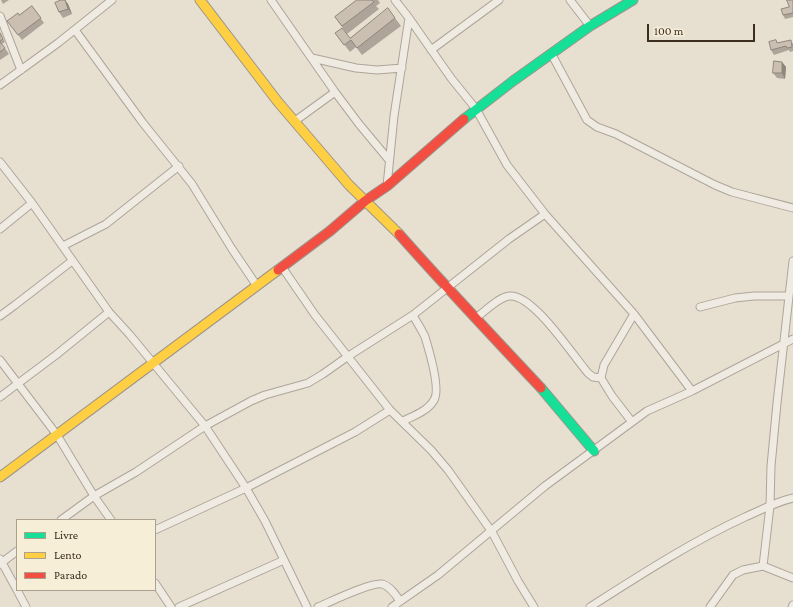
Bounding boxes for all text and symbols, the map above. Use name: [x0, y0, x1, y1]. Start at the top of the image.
scale bar: [649, 16, 757, 42]
text: 100 m: [654, 24, 683, 38]
legend: [16, 519, 156, 591]
text: Livre: [54, 528, 78, 542]
text: Lento: [54, 548, 82, 562]
text: Parado: [54, 568, 87, 582]

